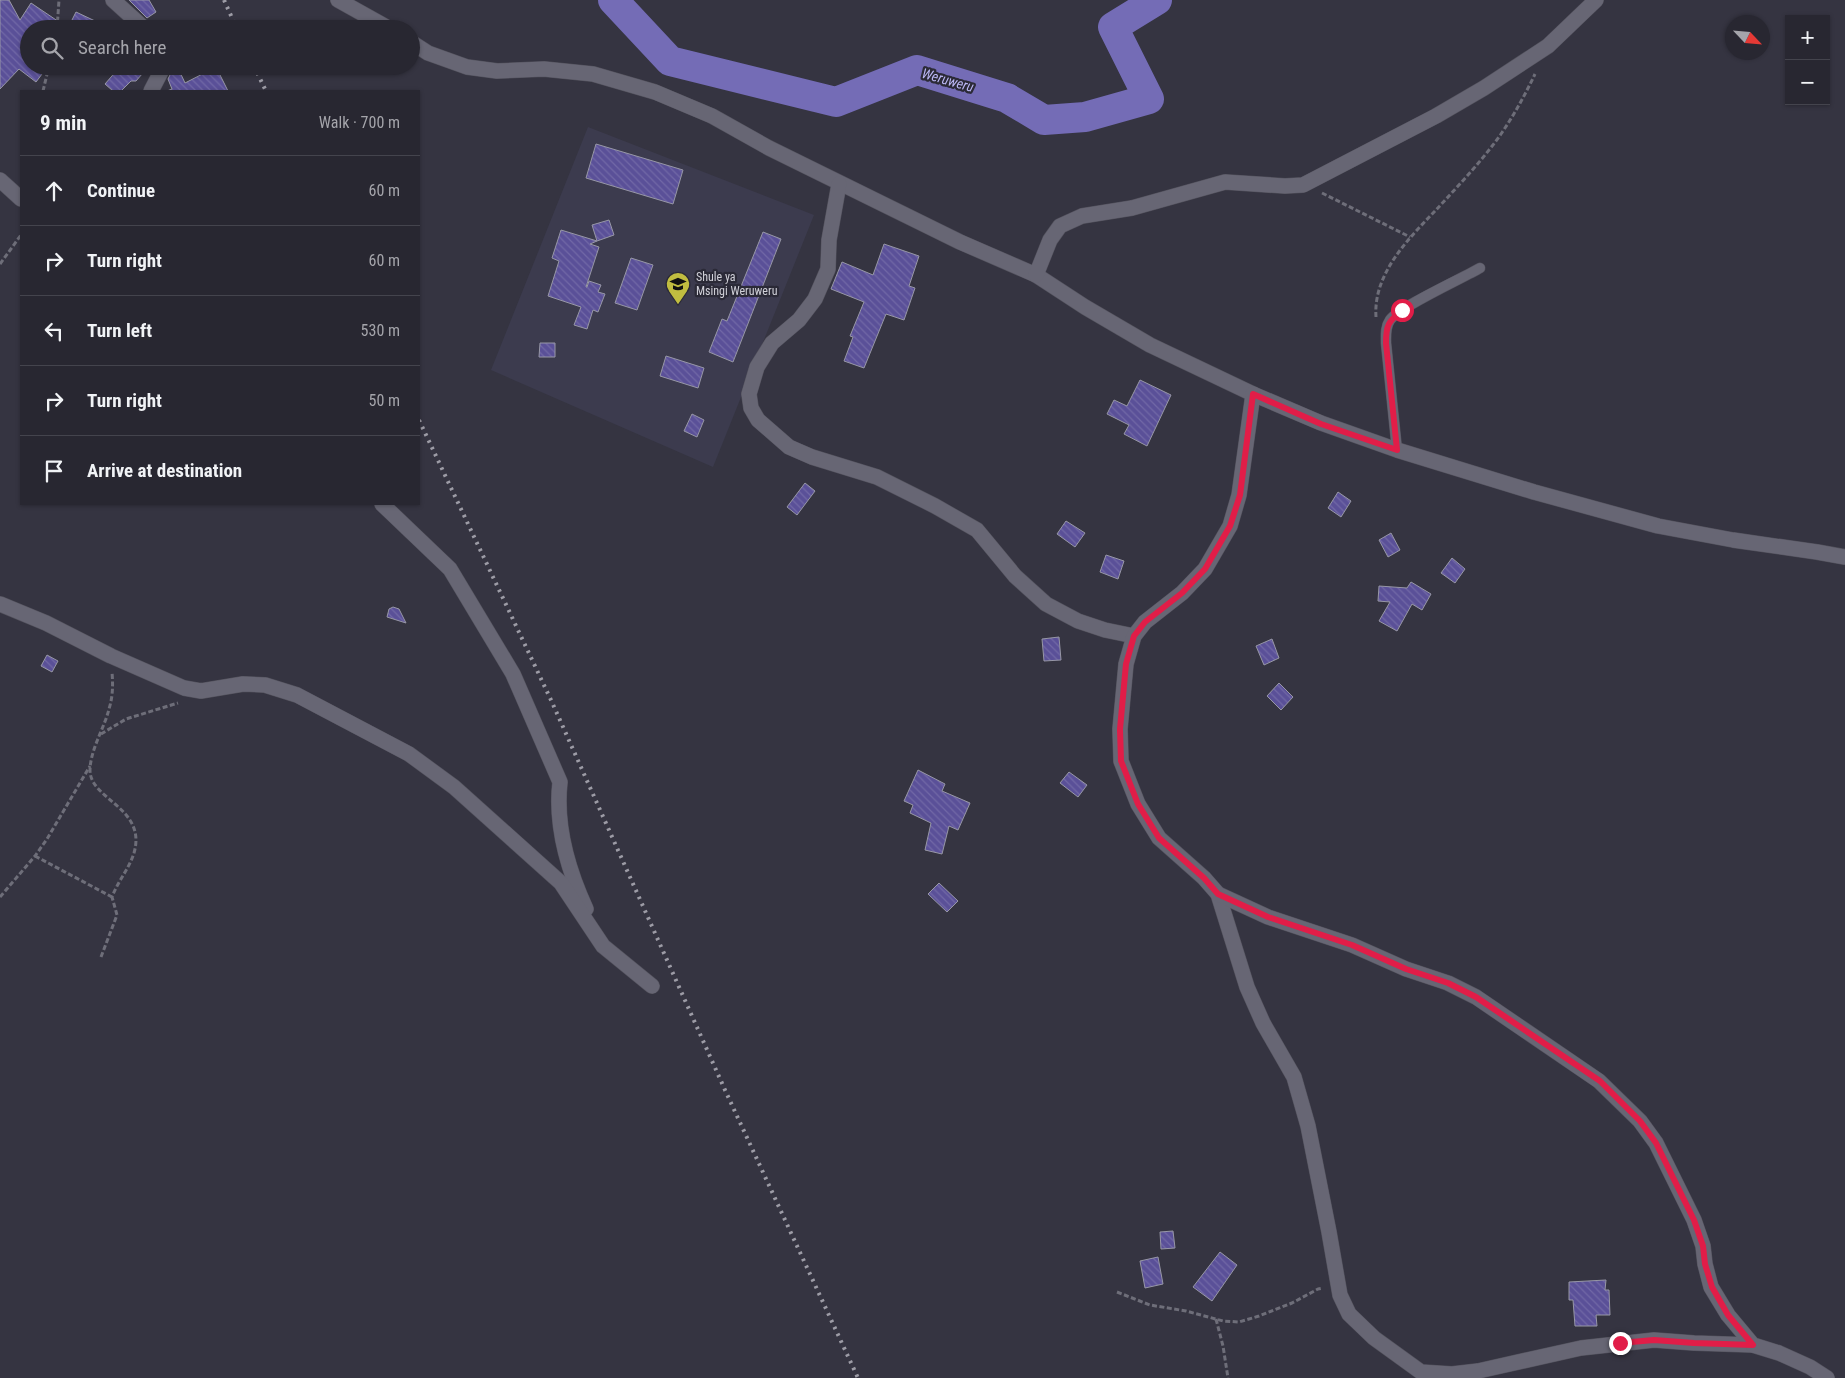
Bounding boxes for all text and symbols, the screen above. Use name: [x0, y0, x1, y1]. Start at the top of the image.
north arrow: [1725, 15, 1770, 60]
map controls: [1785, 15, 1830, 105]
button: +: [1785, 15, 1830, 60]
search box: [20, 20, 420, 75]
icon: search: [38, 34, 66, 62]
text: Search here: [78, 36, 166, 59]
button: −: [1785, 60, 1830, 105]
water label: Weruweru: [920, 65, 976, 95]
text: 9 min: [40, 111, 87, 135]
text: Walk · 700 m: [319, 113, 400, 132]
icon: ahead: [40, 177, 68, 205]
text: Continue: [87, 179, 155, 202]
text: 60 m: [368, 181, 400, 200]
icon: right: [40, 247, 68, 275]
text: Turn right: [87, 249, 162, 272]
text: 60 m: [368, 251, 400, 270]
place label: Shule ya Msingi Weruweru: [696, 270, 778, 298]
school or university icon: Shule ya Msingi Weruweru: [665, 271, 691, 305]
route start: [1391, 299, 1414, 322]
icon: left: [40, 317, 68, 345]
text: Turn left: [87, 319, 152, 342]
text: 530 m: [361, 321, 400, 340]
icon: right: [40, 387, 68, 415]
text: Turn right: [87, 389, 162, 412]
text: 50 m: [368, 391, 400, 410]
icon: arrive: [40, 457, 68, 485]
text: Arrive at destination: [87, 459, 242, 482]
route end: [1609, 1332, 1632, 1355]

